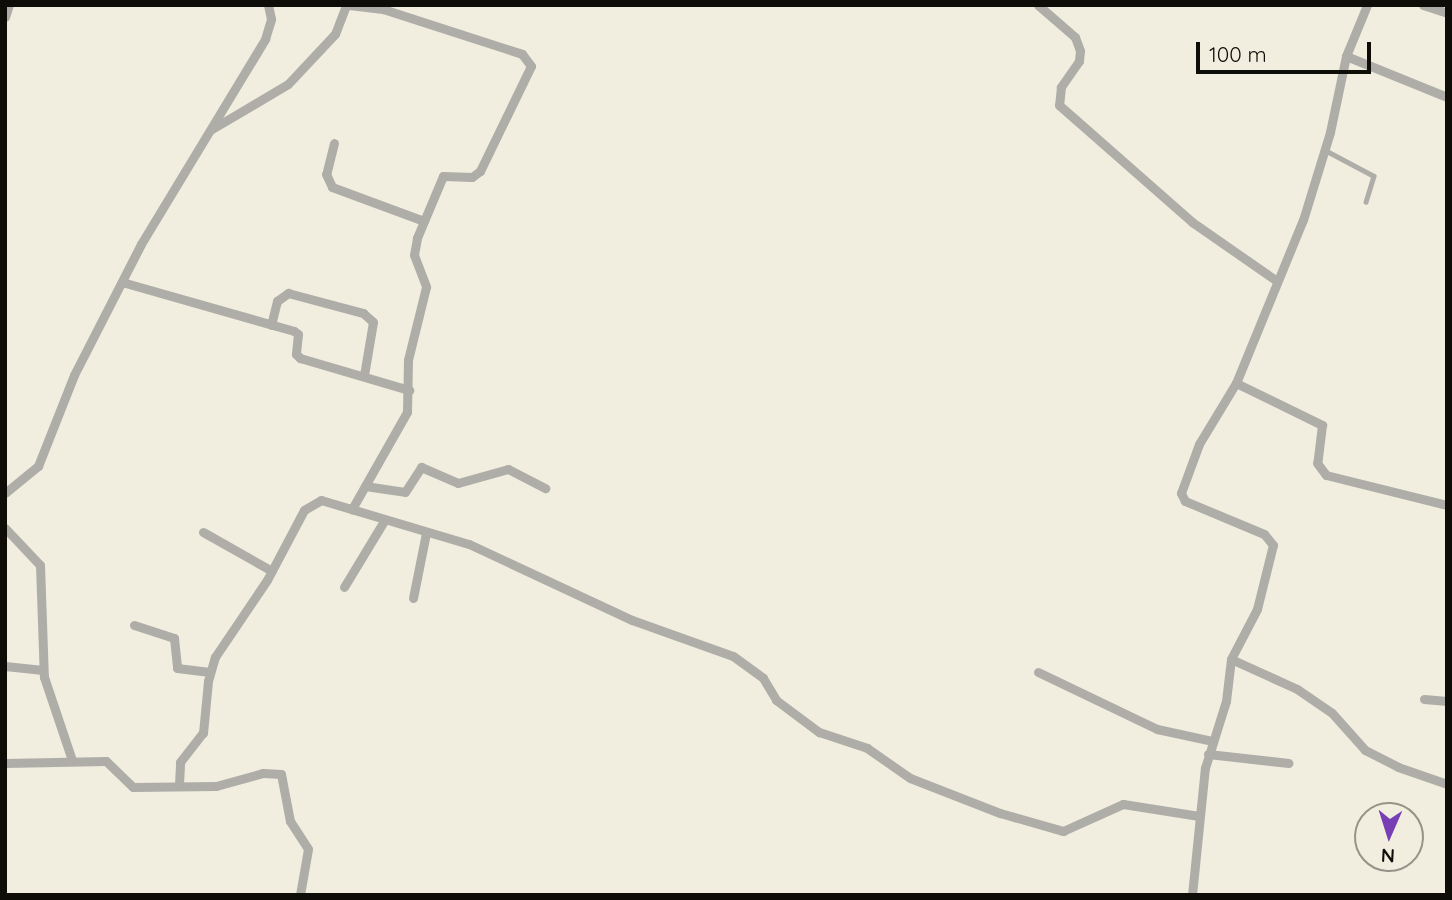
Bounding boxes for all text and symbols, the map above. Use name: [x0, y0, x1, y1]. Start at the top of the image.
scale bar: [1200, 28, 1375, 72]
text: 100 m: [1209, 41, 1267, 67]
north arrow: [1354, 802, 1424, 872]
text: N: [1380, 844, 1396, 868]

